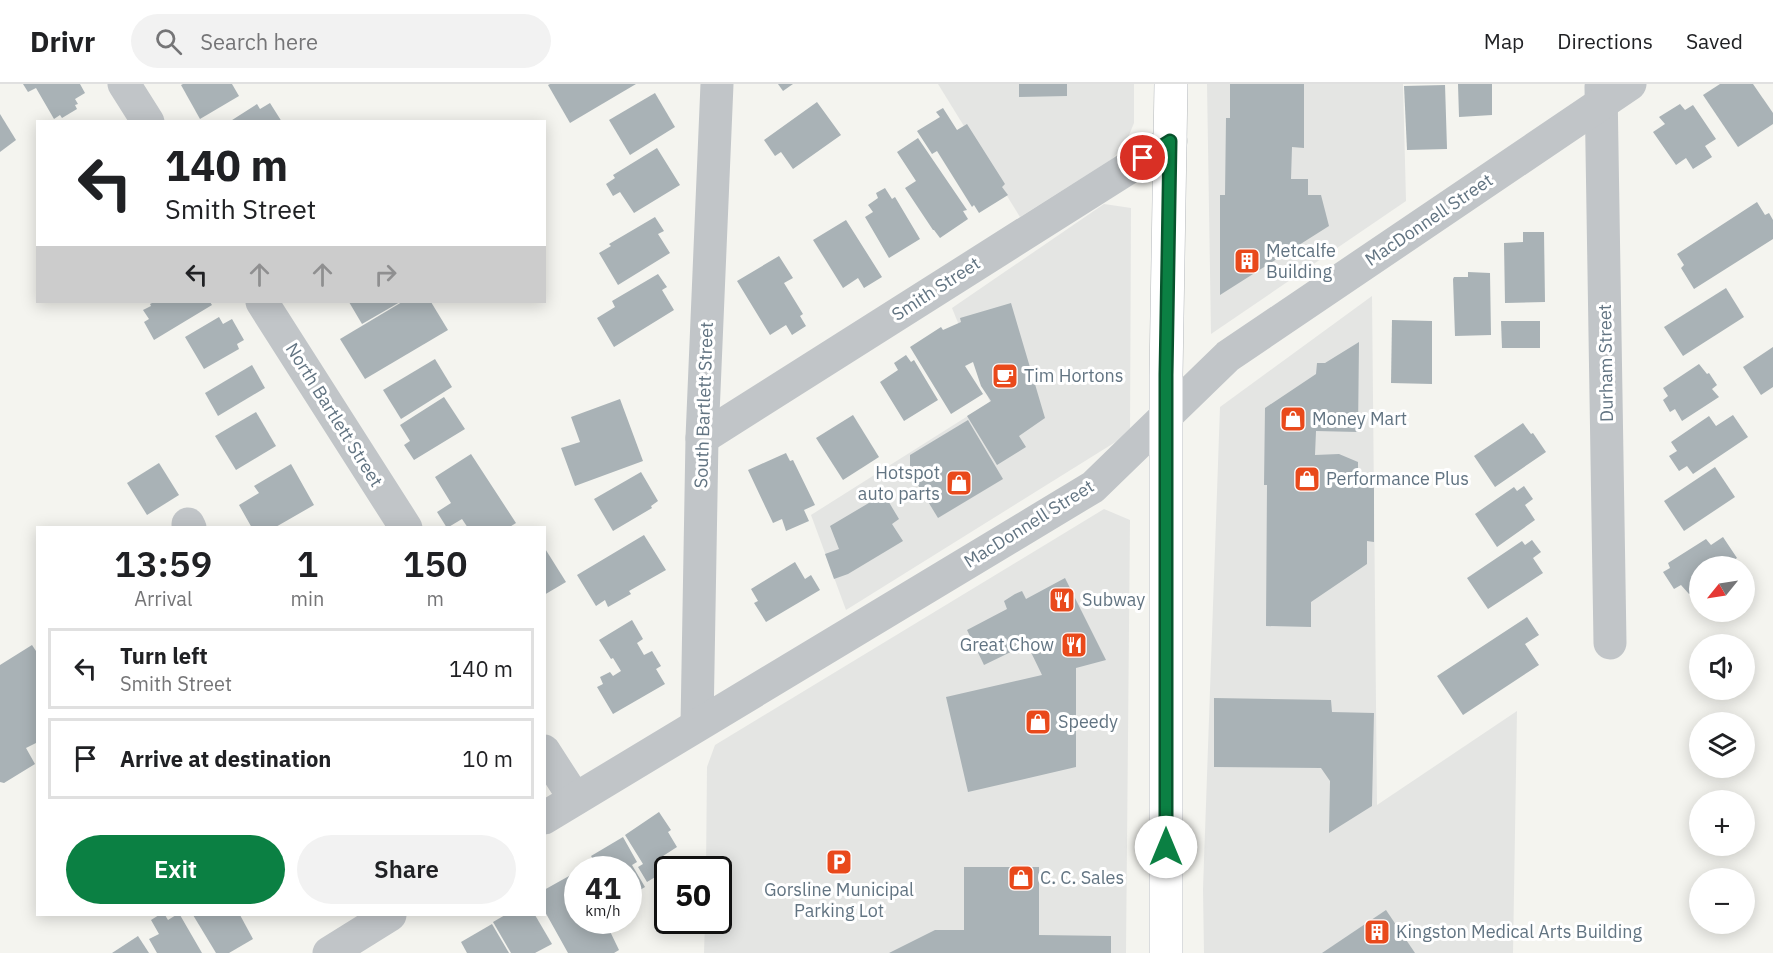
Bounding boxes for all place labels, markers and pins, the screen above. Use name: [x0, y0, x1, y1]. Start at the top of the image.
pin: [1117, 132, 1168, 183]
place label: Metcalfe Building: [1266, 239, 1336, 283]
building icon: Metcalfe Building: [1232, 246, 1262, 276]
cafe icon: Tim Hortons: [990, 361, 1020, 391]
place label: Tim Hortons: [1024, 364, 1124, 387]
shop icon: Money Mart: [1278, 404, 1308, 434]
place label: Money Mart: [1312, 407, 1407, 430]
place label: Hotspot auto parts: [858, 461, 940, 505]
shop icon: Performance Plus: [1292, 464, 1322, 494]
place label: Performance Plus: [1326, 467, 1469, 490]
shop icon: Hotspot auto parts: [944, 468, 974, 498]
restaurant icon: Subway: [1047, 585, 1077, 615]
place label: Subway: [1082, 588, 1145, 611]
restaurant icon: Great Chow: [1059, 630, 1089, 660]
place label: Great Chow: [960, 633, 1054, 656]
shop icon: Speedy: [1023, 707, 1053, 737]
place label: Speedy: [1058, 710, 1118, 733]
parking icon: Gorsline Municipal Parking Lot: [824, 847, 854, 877]
shop icon: C. C. Sales: [1006, 863, 1036, 893]
place label: C. C. Sales: [1040, 866, 1124, 889]
place label: Gorsline Municipal Parking Lot: [764, 878, 914, 922]
building icon: Kingston Medical Arts Building: [1362, 917, 1392, 947]
place label: Kingston Medical Arts Building: [1396, 920, 1642, 943]

